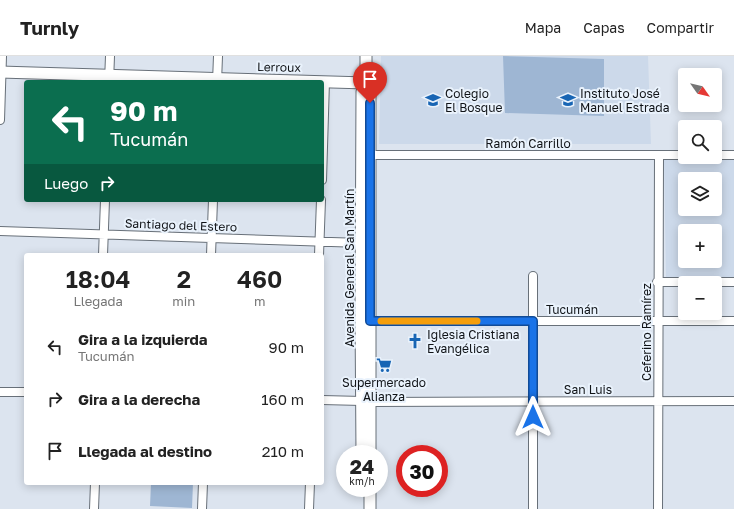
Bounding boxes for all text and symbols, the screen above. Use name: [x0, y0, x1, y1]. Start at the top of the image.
text: Turnly: [20, 16, 79, 39]
text: Mapa: [525, 19, 561, 36]
text: Capas: [583, 19, 625, 36]
text: Compartir: [647, 19, 714, 36]
street label: Lerroux: [257, 59, 302, 75]
pin: [353, 62, 387, 103]
icon: arrive: [359, 68, 381, 90]
north arrow: [678, 68, 722, 112]
map controls: [678, 68, 722, 320]
place label: Colegio El Bosque: [445, 86, 502, 115]
place label: Instituto José Manuel Estrada: [580, 86, 670, 115]
school or university icon: Colegio El Bosque: [424, 91, 442, 109]
school or university icon: Instituto José Manuel Estrada: [559, 91, 577, 109]
text: 90 m: [110, 94, 177, 127]
icon: left: [44, 96, 96, 148]
button: search: [678, 120, 722, 164]
text: Tucumán: [110, 128, 188, 150]
street label: Ramón Carrillo: [485, 136, 571, 151]
icon: right: [96, 172, 118, 194]
button: layers: [678, 172, 722, 216]
text: Luego: [44, 174, 88, 192]
street label: Avenida General San Martín: [342, 189, 357, 347]
street label: Santiago del Estero: [125, 216, 237, 234]
button: +: [678, 224, 722, 268]
text: 18:04: [66, 264, 131, 293]
text: 2: [177, 264, 191, 293]
text: 460: [237, 264, 282, 293]
button: −: [678, 276, 722, 320]
street label: Ceferino Ramírez: [639, 283, 654, 381]
text: Llegada: [73, 293, 123, 309]
text: min: [172, 293, 195, 309]
text: m: [254, 293, 265, 309]
street label: Tucumán: [546, 302, 598, 317]
place label: Iglesia Cristiana Evangélica: [427, 327, 520, 356]
text: Gira a la izquierda: [78, 330, 208, 348]
church icon: Iglesia Cristiana Evangélica: [406, 332, 424, 350]
icon: left: [44, 336, 66, 358]
text: 90 m: [269, 338, 304, 356]
text: Tucumán: [78, 348, 135, 364]
supermarket icon: Supermercado Alianza: [375, 356, 393, 374]
place label: Supermercado Alianza: [342, 375, 426, 404]
street label: San Luis: [564, 382, 612, 397]
icon: right: [44, 388, 66, 410]
text: Gira a la derecha: [78, 390, 200, 408]
text: 160 m: [261, 390, 304, 408]
position arrow: [512, 396, 554, 438]
icon: arrive: [44, 440, 66, 462]
text: Llegada al destino: [78, 442, 212, 460]
text: 210 m: [262, 442, 304, 460]
speed limit sign: 30: [396, 445, 448, 497]
text: 24: [350, 454, 374, 478]
text: km/h: [349, 475, 375, 487]

